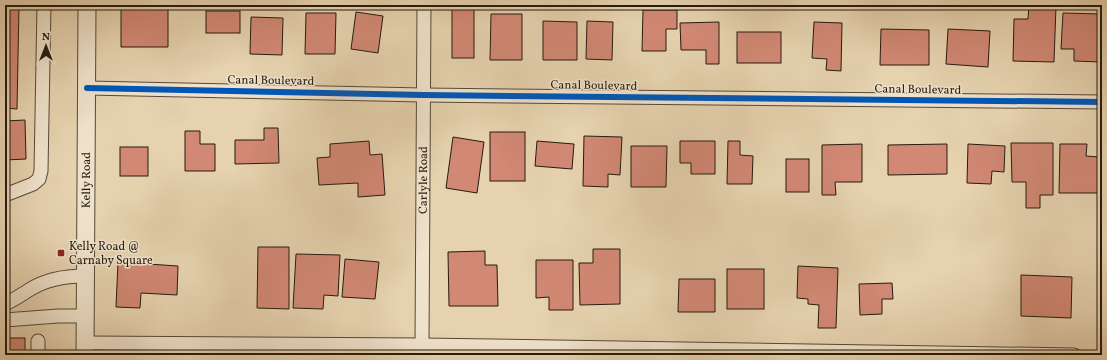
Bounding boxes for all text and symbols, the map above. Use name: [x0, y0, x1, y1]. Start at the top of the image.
north arrow: [26, 26, 66, 66]
text: N: [42, 30, 50, 45]
street label: Canal Boulevard: [227, 72, 315, 90]
street label: Canal Boulevard: [550, 77, 638, 95]
street label: Canal Boulevard: [874, 81, 962, 99]
street label: Carlyle Road: [416, 146, 432, 214]
street label: Kelly Road: [79, 152, 95, 208]
place label: Kelly Road @ Carnaby Square: [69, 239, 153, 269]
marker: Kelly Road @ Carnaby Square: [56, 248, 66, 258]

